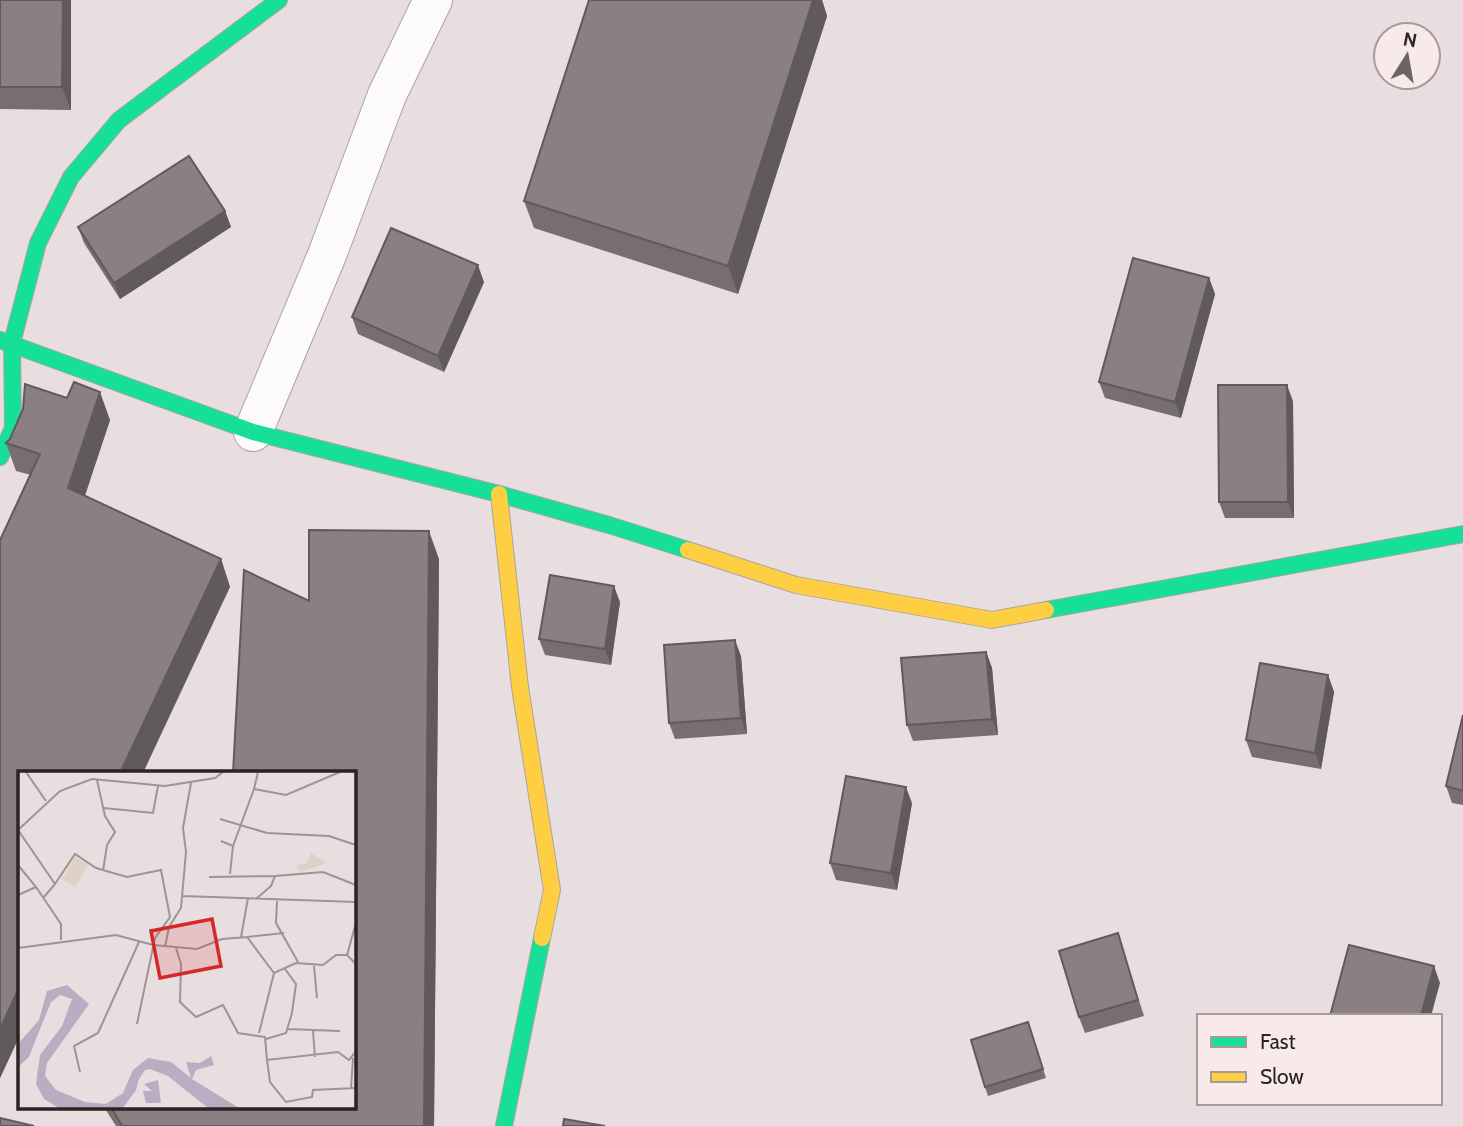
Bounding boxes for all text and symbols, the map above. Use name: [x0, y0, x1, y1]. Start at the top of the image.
north arrow: [1372, 21, 1442, 91]
text: N: [1401, 27, 1419, 52]
inset map: [18, 771, 355, 1108]
legend: [1197, 1014, 1442, 1105]
text: Fast: [1260, 1029, 1296, 1054]
text: Slow: [1260, 1064, 1304, 1089]

